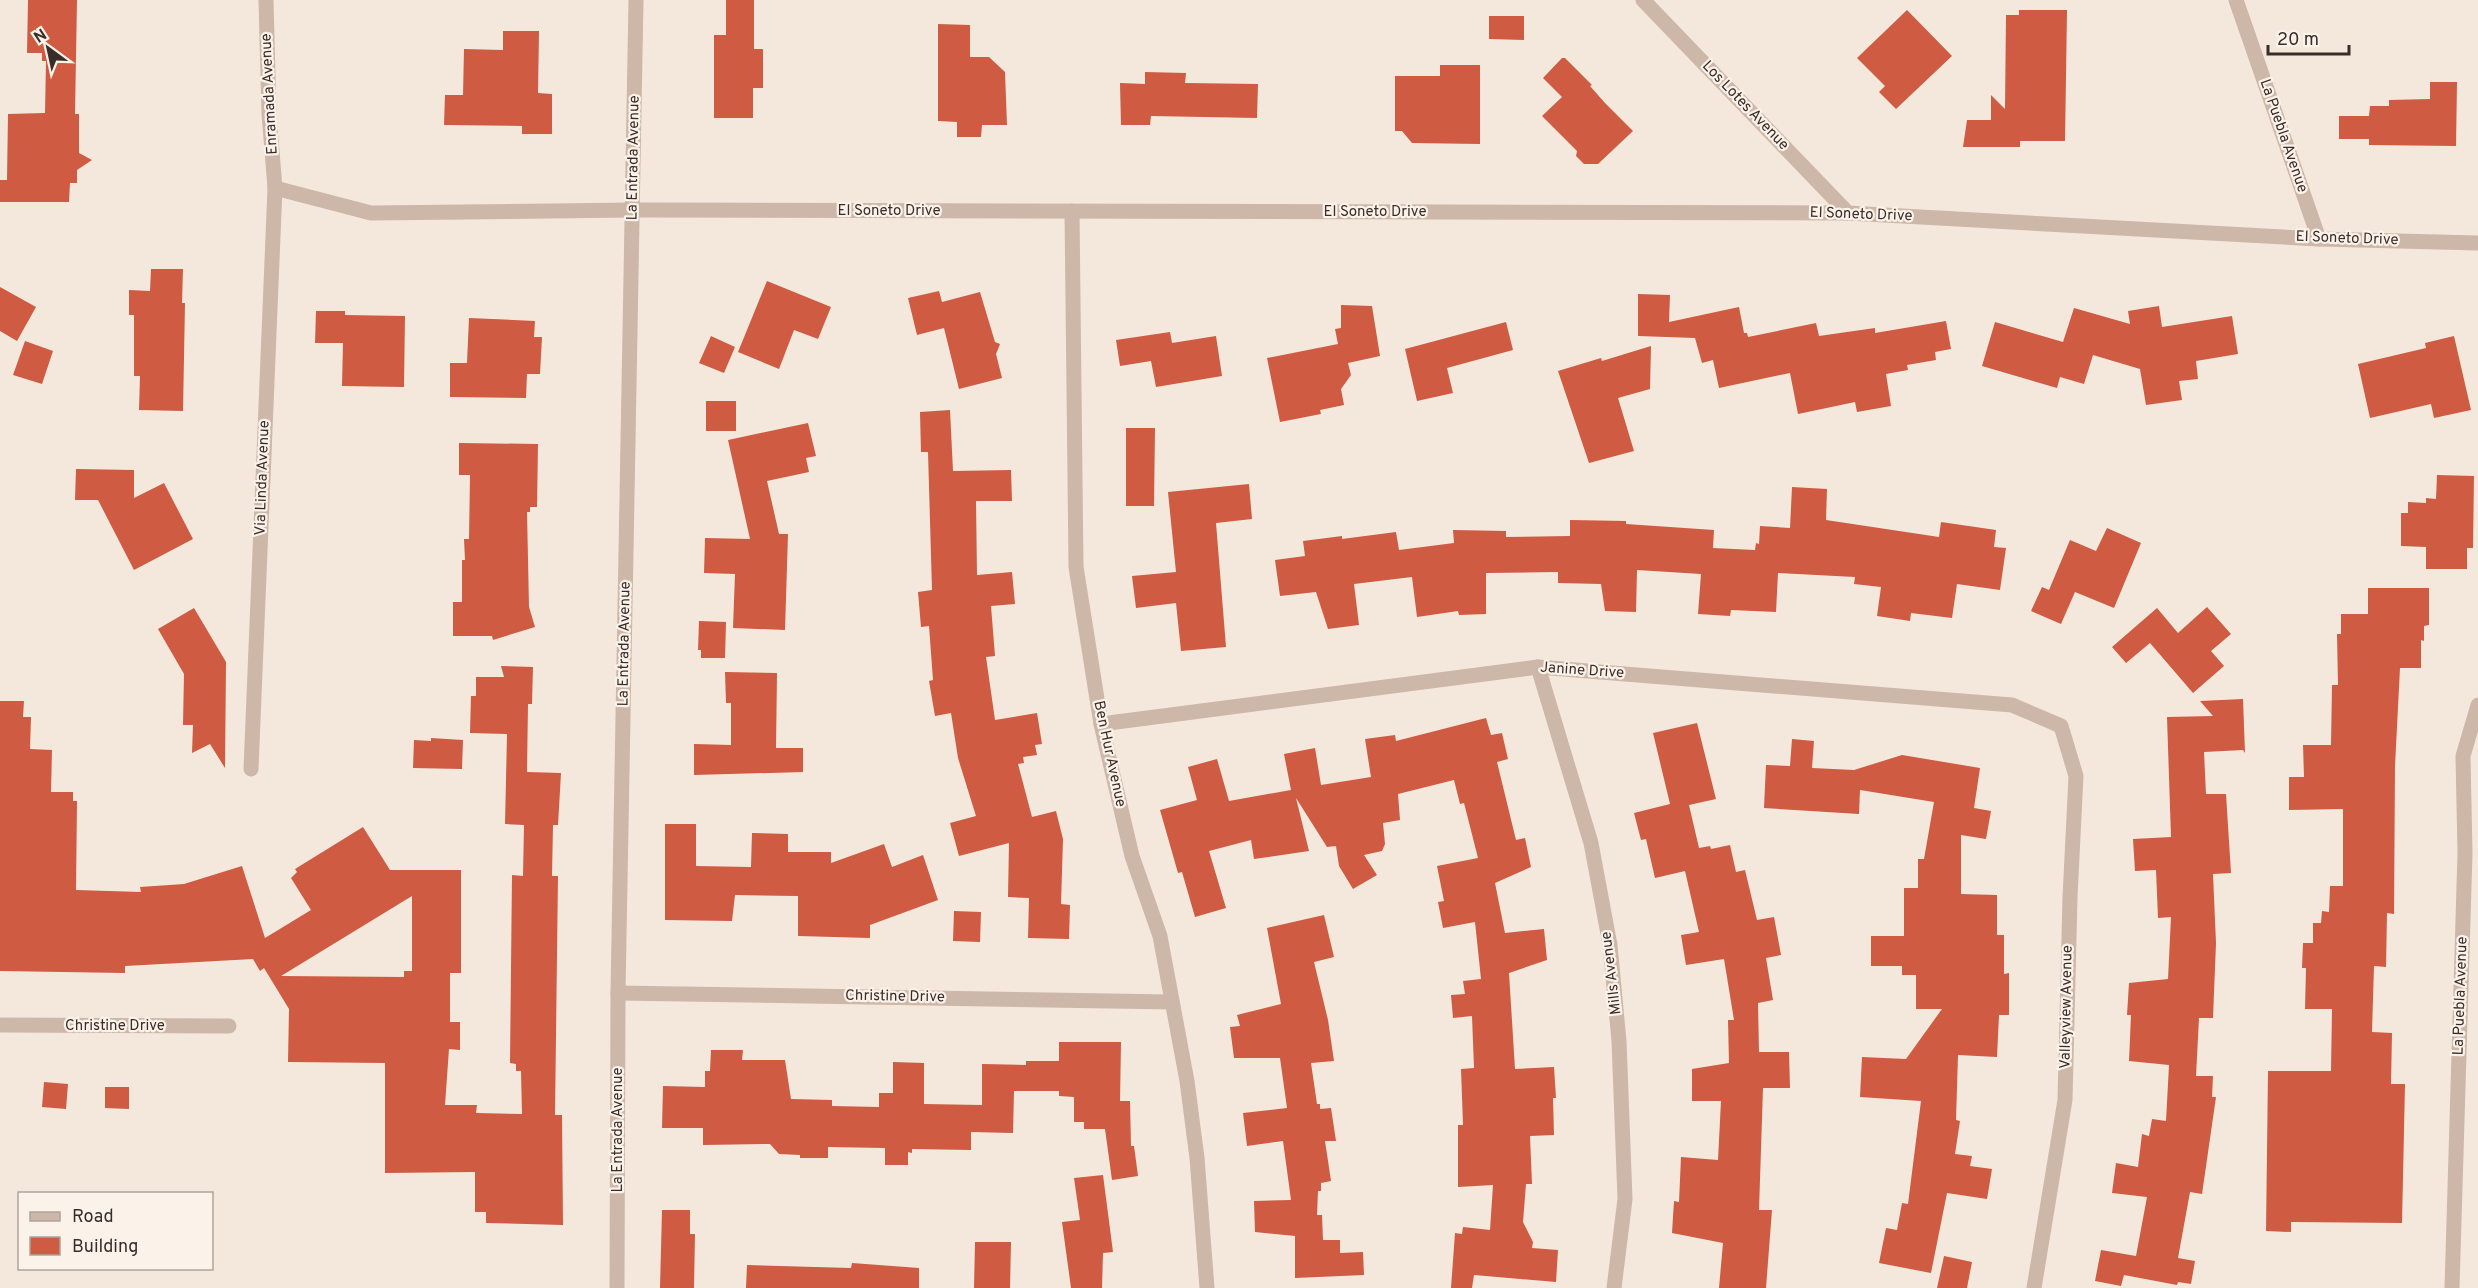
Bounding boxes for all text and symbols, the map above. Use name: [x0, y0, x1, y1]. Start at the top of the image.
north arrow: [18, 18, 78, 78]
scale bar: [2268, 18, 2349, 56]
text: N: [31, 26, 51, 49]
text: 20 m: [2277, 29, 2319, 52]
street label: Enramada Avenue: [257, 33, 283, 155]
street label: Los Lotes Avenue: [1697, 57, 1793, 155]
street label: La Puebla Avenue: [2255, 77, 2311, 195]
street label: La Entrada Avenue: [623, 95, 645, 221]
street label: El Soneto Drive: [838, 202, 941, 221]
street label: El Soneto Drive: [1324, 203, 1427, 222]
street label: El Soneto Drive: [1809, 204, 1913, 226]
street label: El Soneto Drive: [2295, 228, 2399, 250]
street label: Via Linda Avenue: [251, 420, 275, 536]
street label: La Entrada Avenue: [614, 581, 636, 707]
street label: Janine Drive: [1539, 659, 1625, 683]
street label: Ben Hur Avenue: [1088, 699, 1130, 809]
street label: Mills Avenue: [1597, 930, 1627, 1016]
street label: La Puebla Avenue: [2449, 936, 2473, 1056]
street label: Valleyview Avenue: [2056, 945, 2078, 1069]
street label: Christine Drive: [845, 987, 945, 1007]
street label: Christine Drive: [65, 1017, 165, 1036]
street label: La Entrada Avenue: [609, 1067, 628, 1193]
legend: [18, 1192, 213, 1270]
text: Road: [72, 1206, 114, 1229]
text: Building: [72, 1236, 138, 1259]

